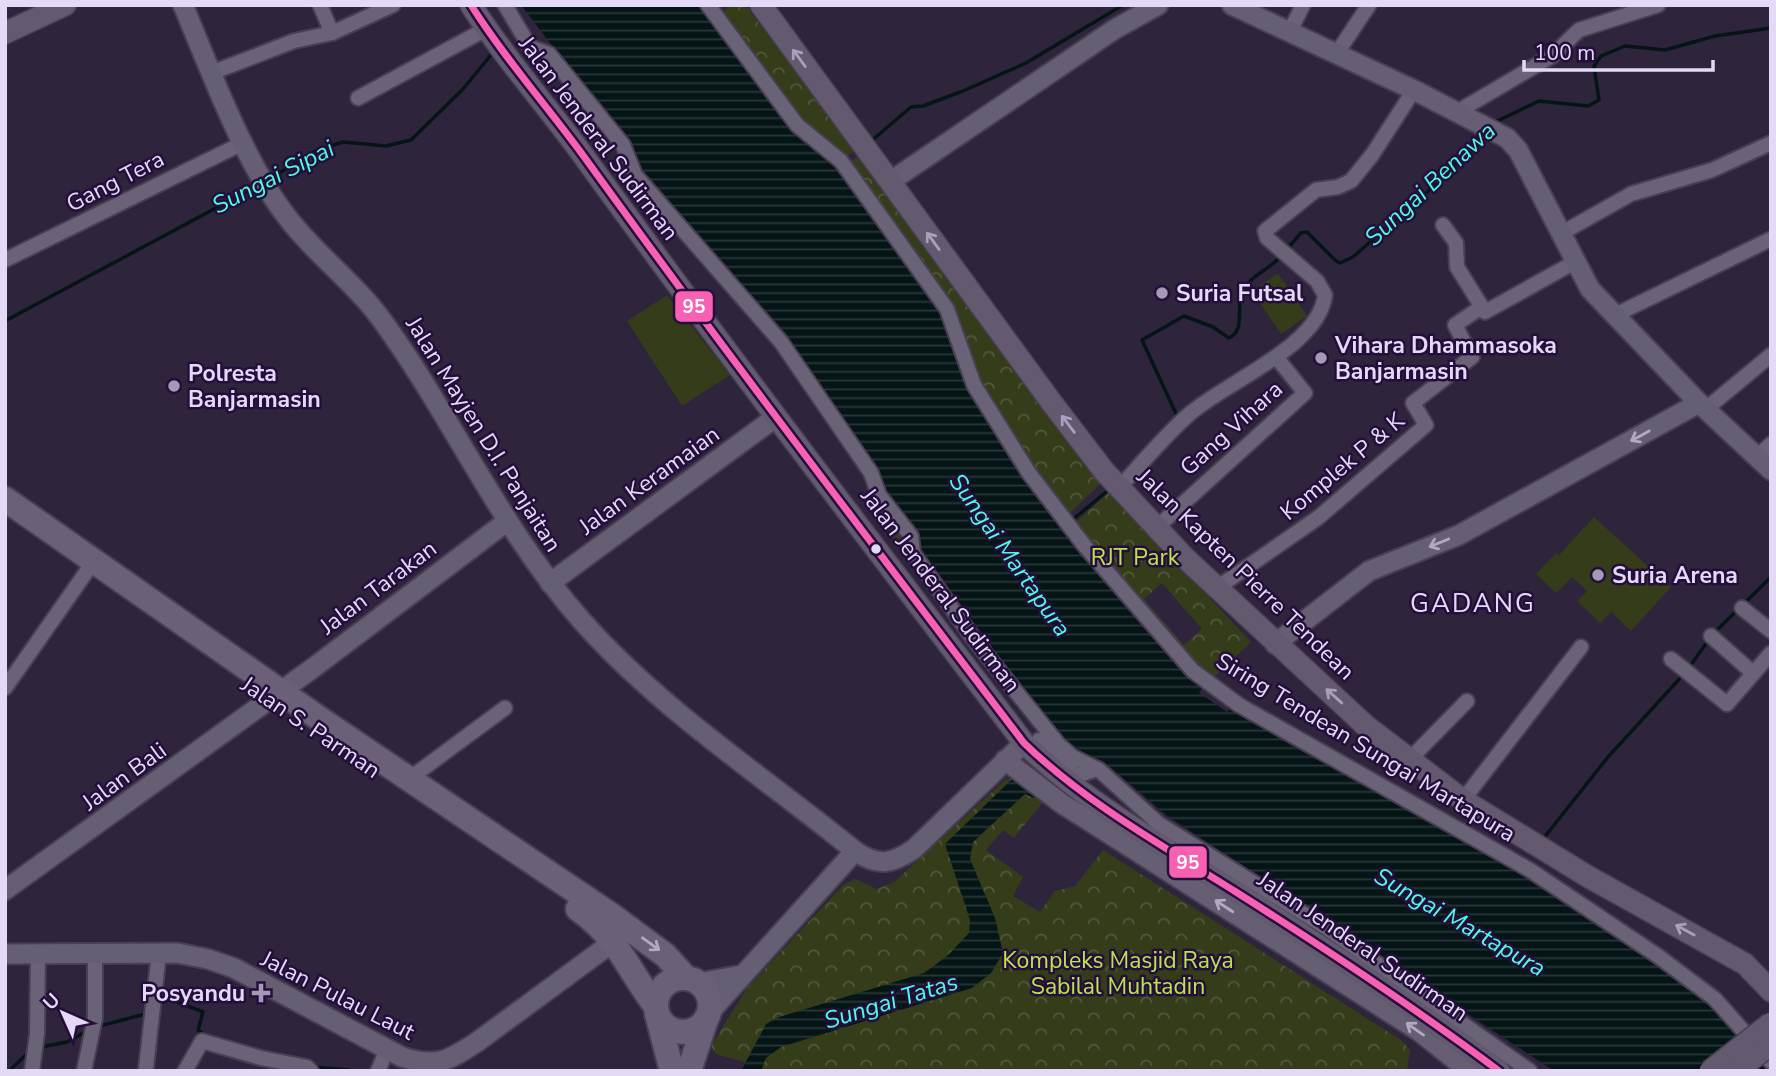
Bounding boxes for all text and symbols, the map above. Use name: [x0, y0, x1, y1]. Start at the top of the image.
scale bar: [1524, 28, 1713, 72]
street label: Jalan Jenderal Sudirman: [511, 29, 686, 247]
text: 100 m: [1534, 39, 1595, 67]
one-way arrow: [792, 49, 806, 68]
water label: Sungai Benawa: [1358, 115, 1502, 253]
water label: Sungai Sipai: [206, 132, 340, 221]
street label: Gang Tera: [61, 144, 169, 219]
one-way arrow: [926, 232, 941, 251]
place label: Suria Futsal: [1176, 278, 1304, 309]
marker: Suria Futsal: [1154, 285, 1170, 301]
line badge: 95: [674, 290, 714, 323]
text: 95: [683, 294, 705, 320]
street label: Jalan Mayjen D.I. Panjaitan: [398, 310, 569, 558]
place label: Vihara Dhammasoka Banjarmasin: [1334, 330, 1557, 387]
marker: Vihara Dhammasoka Banjarmasin: [1313, 350, 1329, 366]
place label: Polresta Banjarmasin: [188, 358, 321, 415]
street label: Gang Vihara: [1173, 374, 1289, 483]
marker: Polresta Banjarmasin: [166, 378, 182, 394]
street label: Komplek P & K: [1274, 405, 1411, 527]
one-way arrow: [1061, 416, 1076, 434]
street label: Jalan Keramaian: [572, 419, 726, 543]
one-way arrow: [1630, 429, 1650, 443]
street label: Jalan Kapten Pierre Tendean: [1129, 461, 1361, 687]
water label: Sungai Martapura: [942, 467, 1078, 643]
street label: Jalan Jenderal Sudirman: [853, 481, 1028, 699]
street label: Jalan Tarakan: [313, 533, 443, 642]
one-way arrow: [1429, 538, 1451, 551]
unlabelled marker: [869, 542, 883, 556]
park label: RJT Park: [1091, 542, 1180, 573]
place label: Suria Arena: [1612, 560, 1738, 591]
marker: Suria Arena: [1590, 567, 1606, 583]
district label: GADANG: [1410, 586, 1536, 621]
street label: Siring Tendean Sungai Martapura: [1210, 645, 1521, 849]
street label: Jalan S. Parman: [234, 669, 387, 786]
one-way arrow: [1326, 688, 1343, 705]
street label: Jalan Bali: [75, 735, 173, 818]
line badge: 95: [1168, 845, 1208, 879]
text: 95: [1177, 850, 1199, 876]
water label: Sungai Martapura: [1369, 860, 1551, 984]
street label: Jalan Jenderal Sudirman: [1250, 864, 1474, 1029]
one-way arrow: [1214, 899, 1234, 913]
one-way arrow: [1676, 923, 1696, 937]
one-way arrow: [641, 937, 660, 951]
street label: Jalan Pulau Laut: [255, 943, 421, 1048]
park label: Kompleks Masjid Raya Sabilal Muhtadin: [1002, 945, 1234, 1002]
water label: Sungai Tatas: [820, 965, 962, 1037]
north arrow: [28, 978, 98, 1048]
place label: Posyandu: [141, 978, 245, 1009]
marker: Posyandu: [251, 983, 271, 1003]
text: U: [38, 988, 66, 1016]
one-way arrow: [1406, 1022, 1425, 1036]

